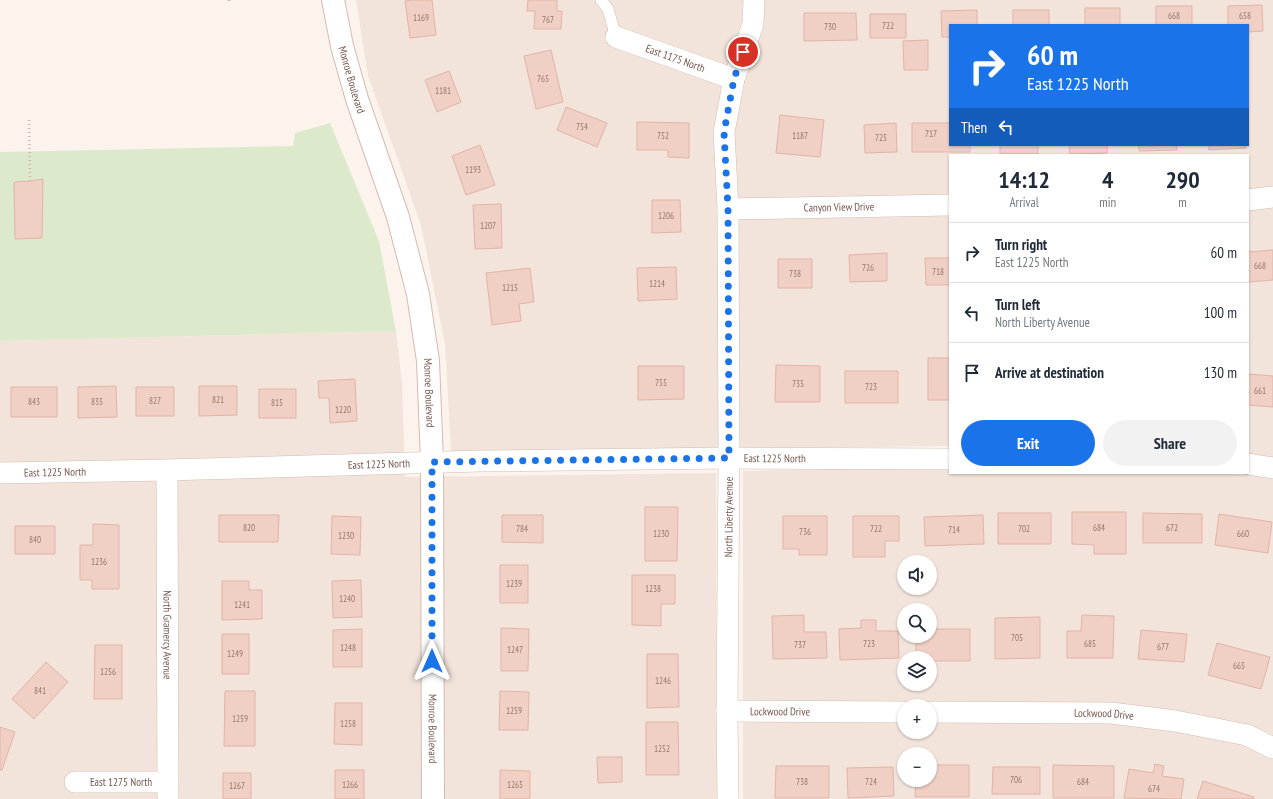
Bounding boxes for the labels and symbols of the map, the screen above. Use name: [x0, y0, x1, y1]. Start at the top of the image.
house number: 668: [1168, 10, 1180, 21]
house number: 658: [1239, 10, 1251, 21]
house number: 1169: [413, 12, 429, 23]
house number: 767: [542, 14, 554, 25]
house number: 722: [882, 20, 894, 31]
house number: 730: [824, 21, 836, 32]
pin: [726, 35, 760, 69]
street label: East 1175 North: [644, 41, 707, 75]
street label: Monroe Boulevard: [335, 44, 369, 115]
house number: 765: [537, 73, 549, 84]
house number: 1181: [435, 85, 451, 96]
house number: 754: [576, 121, 588, 132]
house number: 717: [925, 128, 937, 139]
house number: 752: [657, 130, 669, 141]
house number: 1187: [792, 130, 808, 141]
house number: 725: [875, 132, 887, 143]
house number: 1193: [465, 164, 481, 175]
street label: Canyon View Drive: [804, 199, 875, 215]
house number: 1206: [658, 210, 674, 221]
house number: 1207: [480, 220, 496, 231]
house number: 668: [1254, 260, 1266, 271]
house number: 726: [862, 262, 874, 273]
house number: 718: [932, 266, 944, 277]
house number: 738: [789, 268, 801, 279]
house number: 1214: [649, 278, 665, 289]
house number: 1215: [502, 282, 518, 293]
street label: Monroe Boulevard: [421, 358, 438, 428]
house number: 755: [655, 377, 667, 388]
house number: 735: [792, 378, 804, 389]
house number: 723: [865, 381, 877, 392]
house number: 661: [1254, 385, 1266, 396]
house number: 821: [212, 394, 224, 405]
house number: 827: [149, 395, 161, 406]
house number: 843: [28, 396, 40, 407]
house number: 835: [91, 396, 103, 407]
house number: 815: [271, 397, 283, 408]
house number: 1220: [335, 404, 351, 415]
street label: East 1225 North: [744, 451, 806, 465]
street label: East 1225 North: [348, 456, 410, 472]
street label: East 1225 North: [24, 464, 86, 480]
street label: North Liberty Avenue: [721, 476, 736, 557]
house number: 820: [243, 522, 255, 533]
house number: 684: [1093, 522, 1105, 533]
house number: 672: [1166, 522, 1178, 533]
house number: 784: [516, 523, 528, 534]
house number: 722: [870, 523, 882, 534]
house number: 702: [1018, 523, 1030, 534]
house number: 714: [948, 524, 960, 535]
house number: 736: [799, 526, 811, 537]
house number: 1230: [653, 528, 669, 539]
house number: 660: [1237, 528, 1249, 539]
house number: 1230: [338, 530, 354, 541]
house number: 840: [29, 534, 41, 545]
house number: 1236: [91, 556, 107, 567]
house number: 1239: [506, 578, 522, 589]
house number: 1238: [645, 583, 661, 594]
street label: North Gramercy Avenue: [160, 590, 175, 680]
house number: 1240: [339, 593, 355, 604]
house number: 1241: [234, 599, 250, 610]
house number: 705: [1011, 632, 1023, 643]
house number: 723: [863, 638, 875, 649]
house number: 685: [1084, 638, 1096, 649]
house number: 737: [794, 639, 806, 650]
position arrow: [411, 640, 453, 682]
house number: 677: [1157, 641, 1169, 652]
house number: 1248: [340, 642, 356, 653]
house number: 1247: [507, 644, 523, 655]
house number: 1249: [227, 648, 243, 659]
house number: 665: [1233, 660, 1245, 671]
house number: 1256: [100, 666, 116, 677]
house number: 1246: [655, 675, 671, 686]
house number: 841: [34, 685, 46, 696]
street label: Monroe Boulevard: [426, 694, 440, 764]
street label: Lockwood Drive: [750, 704, 811, 718]
house number: 1259: [506, 705, 522, 716]
street label: Lockwood Drive: [1074, 706, 1135, 723]
house number: 1259: [232, 713, 248, 724]
house number: 1258: [340, 718, 356, 729]
house number: 1252: [654, 743, 670, 754]
house number: 706: [1010, 774, 1022, 785]
street label: East 1275 North: [90, 775, 152, 789]
house number: 738: [796, 776, 808, 787]
house number: 724: [865, 776, 877, 787]
house number: 684: [1077, 776, 1089, 787]
house number: 1266: [342, 779, 358, 790]
house number: 1265: [507, 779, 523, 790]
house number: 1267: [229, 780, 245, 791]
house number: 674: [1148, 783, 1160, 794]

